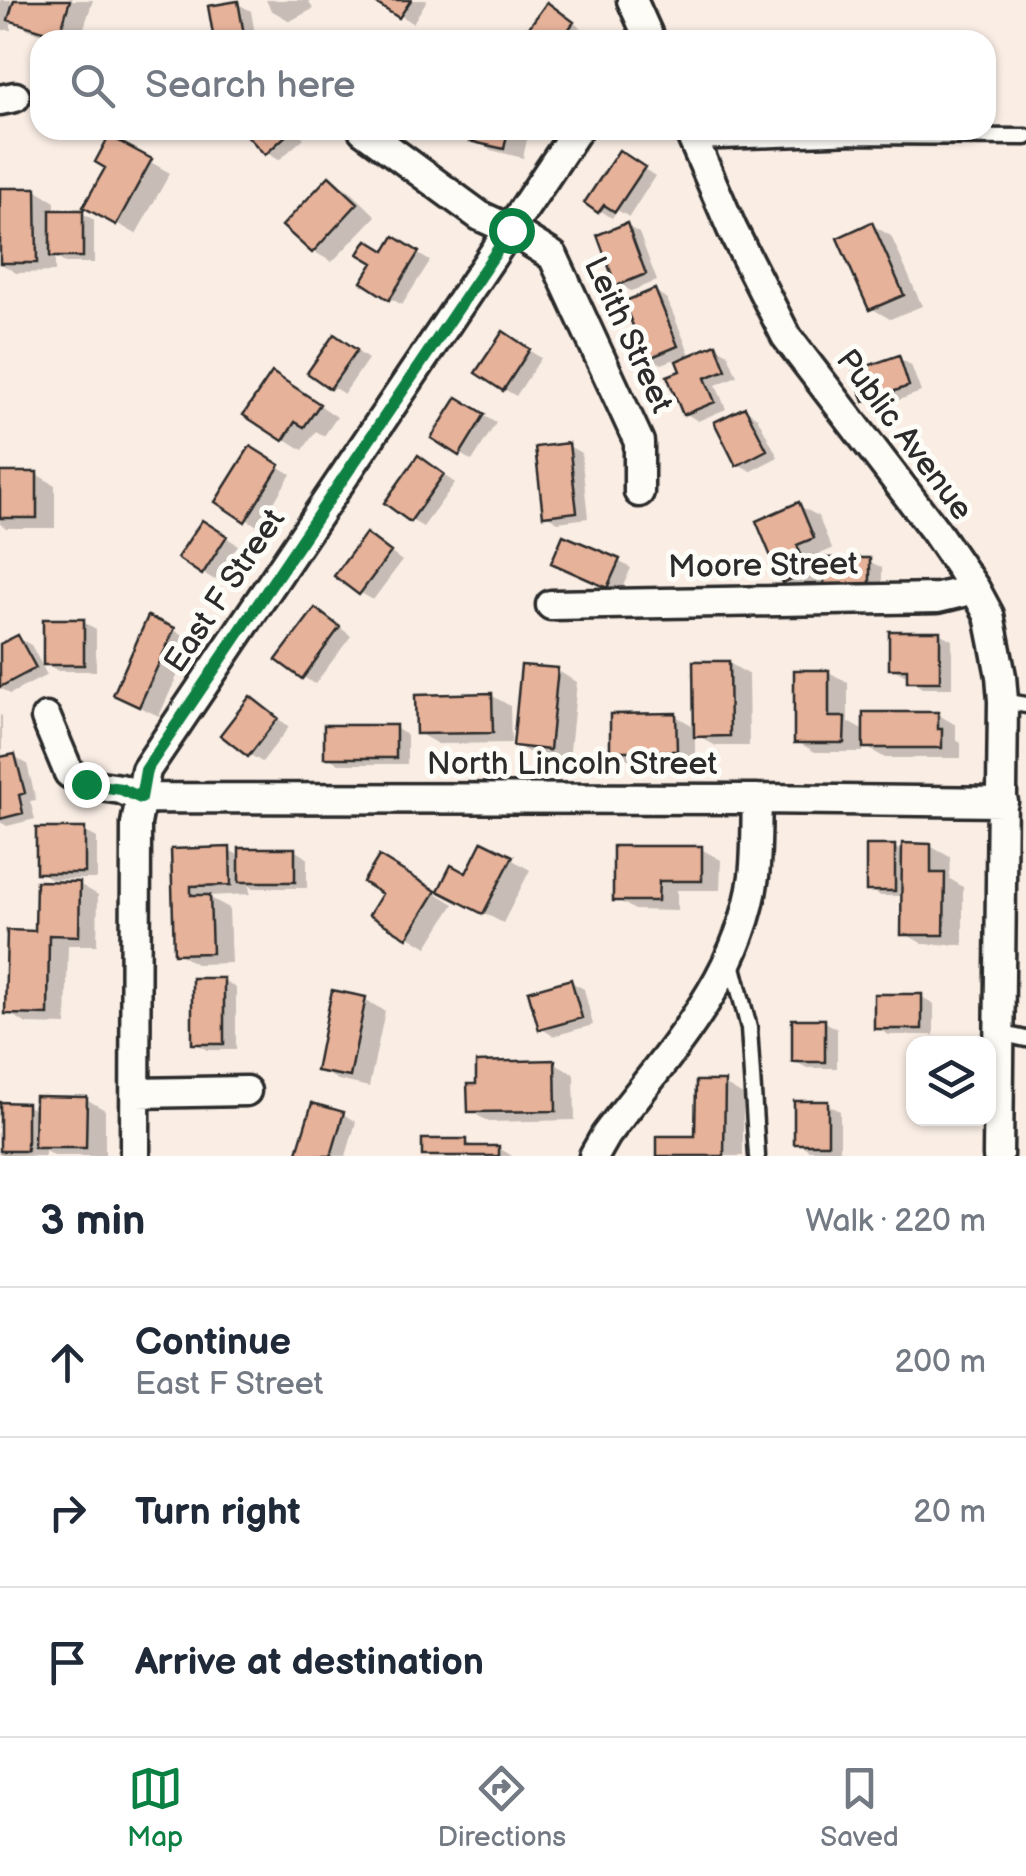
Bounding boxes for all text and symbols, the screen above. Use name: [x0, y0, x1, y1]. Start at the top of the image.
search box: [30, 30, 996, 140]
icon: search: [65, 58, 120, 113]
text: Search here: [145, 63, 356, 108]
route start: [489, 208, 535, 254]
street label: Leith Street: [575, 251, 681, 419]
street label: Public Avenue: [827, 342, 981, 528]
street label: East F Street: [156, 502, 294, 680]
street label: Moore Street: [668, 545, 858, 587]
street label: North Lincoln Street: [427, 745, 717, 784]
route end: [64, 762, 110, 808]
map controls: [906, 1036, 996, 1126]
button: layers: [906, 1036, 996, 1126]
text: 3 min: [40, 1196, 145, 1247]
text: Walk · 220 m: [805, 1202, 986, 1241]
text: Continue: [135, 1320, 291, 1365]
icon: ahead: [40, 1335, 95, 1390]
text: 200 m: [894, 1343, 986, 1382]
text: East F Street: [135, 1365, 323, 1404]
icon: right: [40, 1485, 95, 1540]
text: Turn right: [135, 1490, 300, 1535]
text: 20 m: [913, 1493, 986, 1532]
icon: arrive: [40, 1635, 95, 1690]
text: Arrive at destination: [135, 1640, 484, 1685]
tab: Map: [127, 1761, 183, 1854]
tab: Directions: [437, 1761, 566, 1854]
tab: Saved: [820, 1761, 899, 1854]

